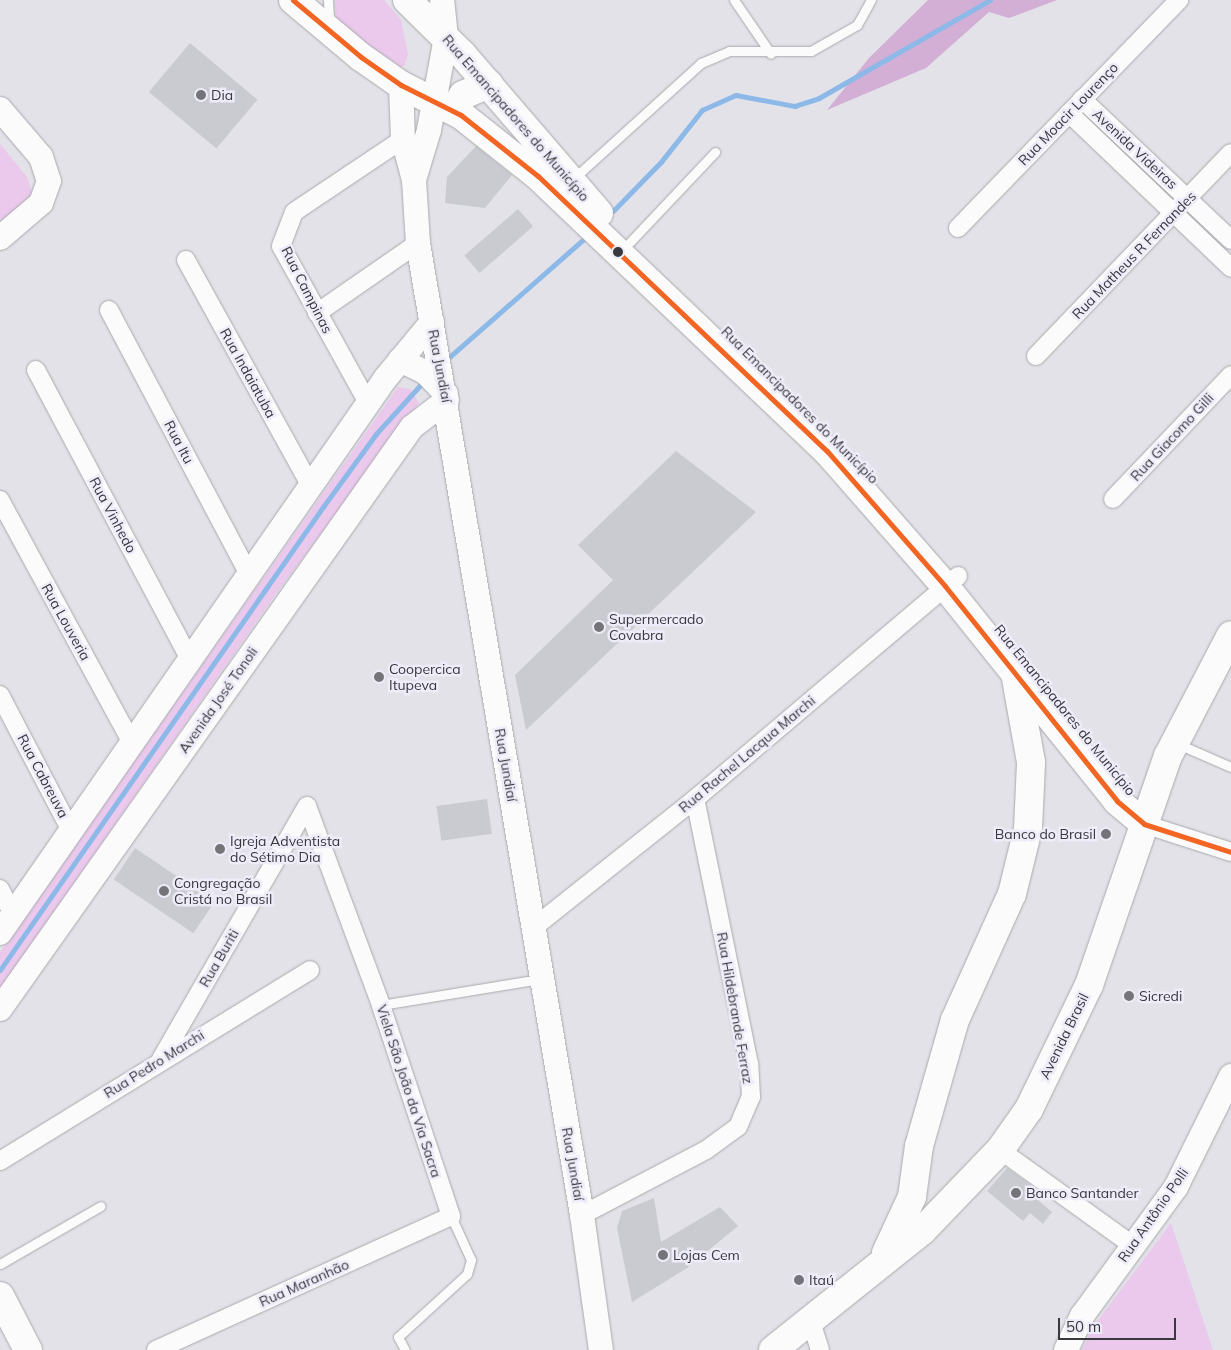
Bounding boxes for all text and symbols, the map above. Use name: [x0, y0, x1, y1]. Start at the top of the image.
street label: Rua Emancipadores do Município: [439, 31, 593, 205]
street label: Rua Moacir Lourenço: [1015, 59, 1121, 169]
place label: Dia: [211, 87, 233, 103]
marker: Dia: [195, 89, 207, 101]
street label: Avenida Videiras: [1089, 105, 1181, 193]
street label: Rua Matheus R Fernandes: [1069, 188, 1199, 322]
street label: Rua Campinas: [278, 244, 336, 336]
unlabelled marker: [613, 247, 623, 257]
street label: Rua Emancipadores do Município: [718, 323, 882, 487]
street label: Rua Indaiatuba: [216, 325, 280, 421]
street label: Rua Jundiaí: [425, 328, 455, 404]
street label: Rua Giacomo Gilli: [1127, 390, 1217, 484]
street label: Rua Itu: [161, 418, 197, 466]
street label: Rua Vinhedo: [86, 474, 140, 556]
street label: Rua Louveria: [38, 581, 94, 663]
place label: Supermercado Covabra: [609, 611, 703, 644]
marker: Supermercado Covabra: [593, 621, 605, 633]
street label: Rua Emancipadores do Município: [991, 621, 1139, 799]
street label: Avenida José Tonoli: [175, 644, 261, 756]
place label: Coopercica Itupeva: [389, 661, 461, 694]
marker: Coopercica Itupeva: [373, 671, 385, 683]
street label: Rua Rachel Lacqua Marchi: [675, 692, 819, 816]
street label: Rua Jundiaí: [491, 727, 521, 803]
street label: Rua Cabreuva: [14, 731, 72, 821]
place label: Banco do Brasil: [995, 826, 1096, 842]
marker: Banco do Brasil: [1100, 828, 1112, 840]
place label: Igreja Adventista do Sétimo Dia: [230, 833, 340, 866]
marker: Igreja Adventista do Sétimo Dia: [214, 843, 226, 855]
place label: Congregação Cristá no Brasil: [174, 875, 272, 908]
marker: Congregação Cristá no Brasil: [158, 885, 170, 897]
street label: Rua Buriti: [196, 926, 242, 990]
street label: Rua Hildebrande Ferraz: [713, 931, 757, 1085]
place label: Sicredi: [1139, 988, 1182, 1004]
street label: Avenida Brasil: [1036, 990, 1092, 1082]
marker: Sicredi: [1123, 990, 1135, 1002]
street label: Viela São João da Via Sacra: [373, 1003, 445, 1179]
street label: Rua Pedro Marchi: [101, 1026, 207, 1102]
street label: Rua Jundiaí: [558, 1126, 588, 1202]
street label: Rua Antônio Polli: [1114, 1165, 1192, 1265]
place label: Banco Santander: [1026, 1185, 1138, 1201]
marker: Banco Santander: [1010, 1187, 1022, 1199]
place label: Lojas Cem: [673, 1247, 740, 1263]
marker: Lojas Cem: [657, 1249, 669, 1261]
street label: Rua Maranhão: [257, 1256, 351, 1310]
place label: Itaú: [809, 1272, 834, 1288]
marker: Itaú: [793, 1274, 805, 1286]
scale bar: [1061, 1308, 1178, 1340]
text: 50 m: [1066, 1317, 1101, 1336]

